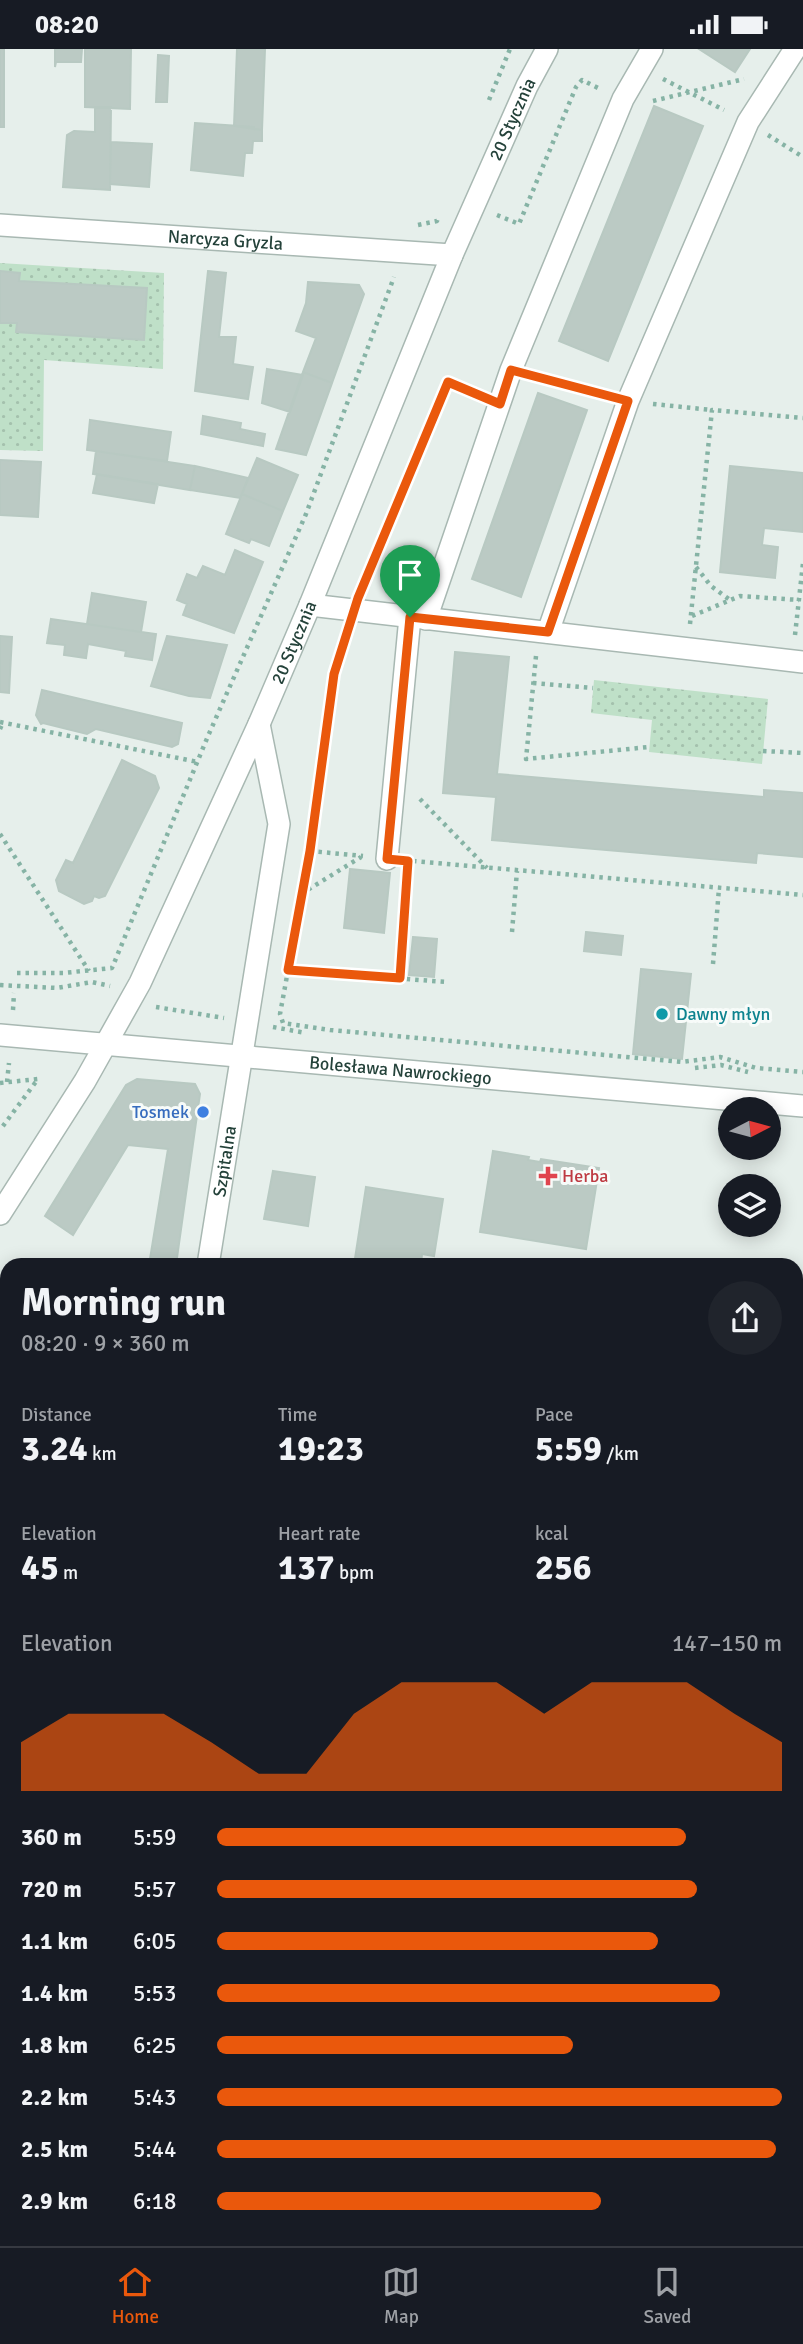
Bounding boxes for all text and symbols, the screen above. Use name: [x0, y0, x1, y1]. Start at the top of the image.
text: 08:20: [35, 9, 99, 41]
street label: 20 Stycznia: [484, 74, 540, 164]
street label: Narcyza Gryzla: [167, 225, 284, 255]
pin: [380, 545, 440, 617]
icon: arrive: [391, 556, 429, 594]
street label: 20 Stycznia: [266, 597, 321, 687]
place label: Dawny młyn: [676, 1003, 770, 1025]
marker: Dawny młyn: [654, 1006, 670, 1022]
street label: Bolesława Nawrockiego: [308, 1051, 493, 1089]
north arrow: [718, 1097, 780, 1160]
map controls: [718, 1097, 781, 1237]
place label: Tosmek: [132, 1101, 189, 1123]
marker: Tosmek: [195, 1104, 211, 1120]
street label: Szpitalna: [208, 1124, 241, 1199]
place label: Herba: [562, 1165, 608, 1187]
marker: Herba: [540, 1168, 556, 1184]
button: layers: [718, 1174, 781, 1237]
text: Morning run: [21, 1279, 226, 1326]
button: share: [708, 1281, 782, 1355]
text: 08:20 · 9 × 360 m: [21, 1329, 190, 1358]
text: Distance: [21, 1403, 92, 1427]
text: Time: [278, 1403, 317, 1427]
text: Pace: [535, 1403, 573, 1427]
text: 3.24: [21, 1427, 88, 1470]
text: 19:23: [278, 1427, 364, 1470]
text: 5:59: [535, 1427, 602, 1470]
text: km: [88, 1442, 117, 1466]
text: /km: [602, 1442, 639, 1466]
text: Elevation: [21, 1522, 97, 1546]
text: Heart rate: [278, 1522, 360, 1546]
text: kcal: [535, 1522, 568, 1546]
text: 45: [21, 1546, 59, 1589]
text: 137: [278, 1546, 335, 1589]
text: 256: [535, 1546, 592, 1589]
text: m: [59, 1561, 78, 1585]
text: bpm: [335, 1561, 374, 1585]
text: Elevation: [21, 1629, 113, 1658]
text: 147–150 m: [672, 1629, 782, 1658]
text: 360 m: [21, 1823, 82, 1852]
text: 5:59: [133, 1823, 176, 1852]
text: 720 m: [21, 1875, 82, 1904]
text: 5:57: [133, 1875, 176, 1904]
text: 1.1 km: [21, 1927, 88, 1956]
text: 6:05: [133, 1927, 176, 1956]
text: 1.4 km: [21, 1979, 88, 2008]
text: 5:53: [133, 1979, 176, 2008]
text: 1.8 km: [21, 2031, 88, 2060]
text: 6:25: [133, 2031, 176, 2060]
text: 2.2 km: [21, 2083, 88, 2112]
text: 5:43: [133, 2083, 176, 2112]
text: 2.5 km: [21, 2135, 88, 2164]
text: 5:44: [133, 2135, 176, 2164]
text: 2.9 km: [21, 2187, 88, 2216]
text: 6:18: [133, 2187, 176, 2216]
tab: Home: [112, 2263, 159, 2329]
tab: Map: [382, 2263, 420, 2329]
tab: Saved: [643, 2263, 691, 2329]

